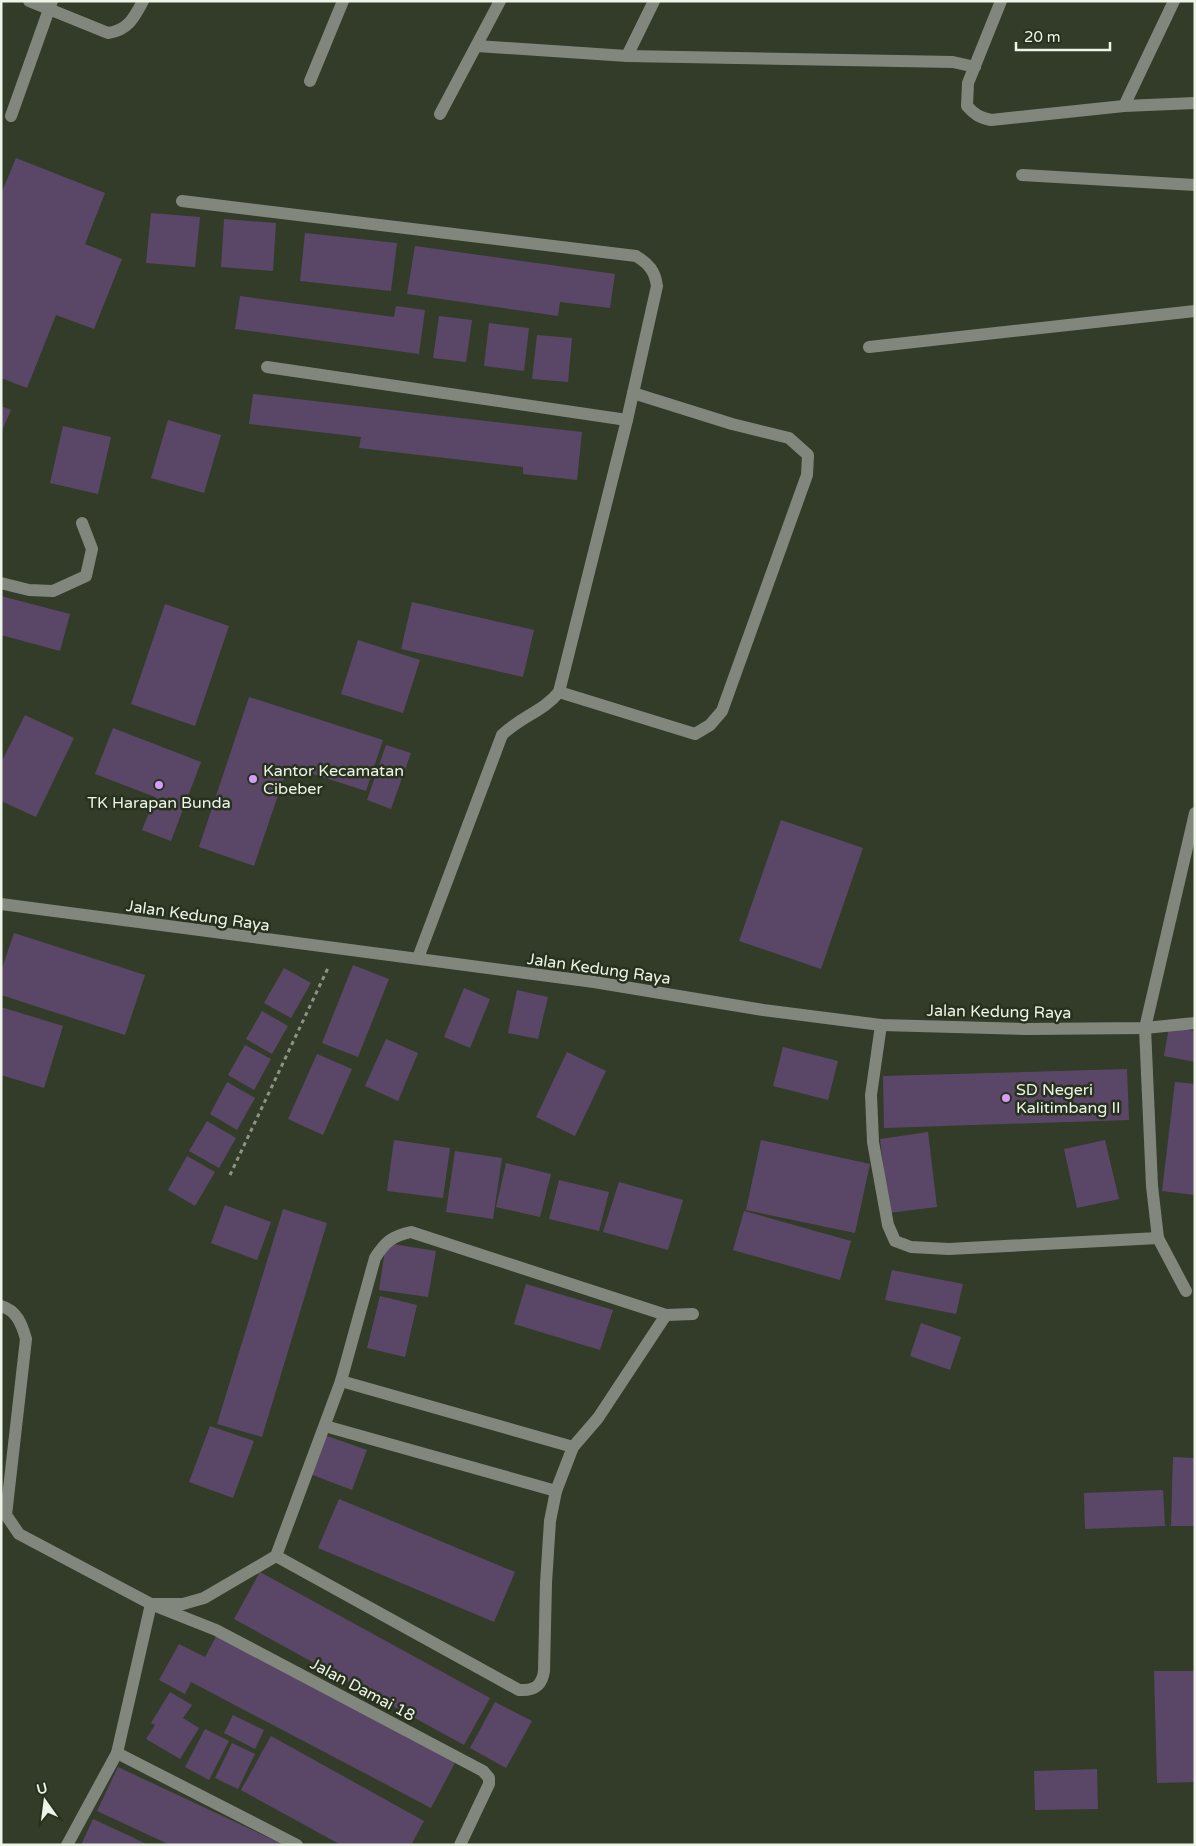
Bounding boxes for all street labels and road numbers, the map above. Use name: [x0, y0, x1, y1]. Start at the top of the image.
street label: Jalan Kedung Raya: [125, 896, 271, 936]
street label: Jalan Kedung Raya: [526, 949, 672, 989]
street label: Jalan Kedung Raya: [926, 1001, 1071, 1023]
street label: Jalan Damai 18: [307, 1654, 418, 1726]

